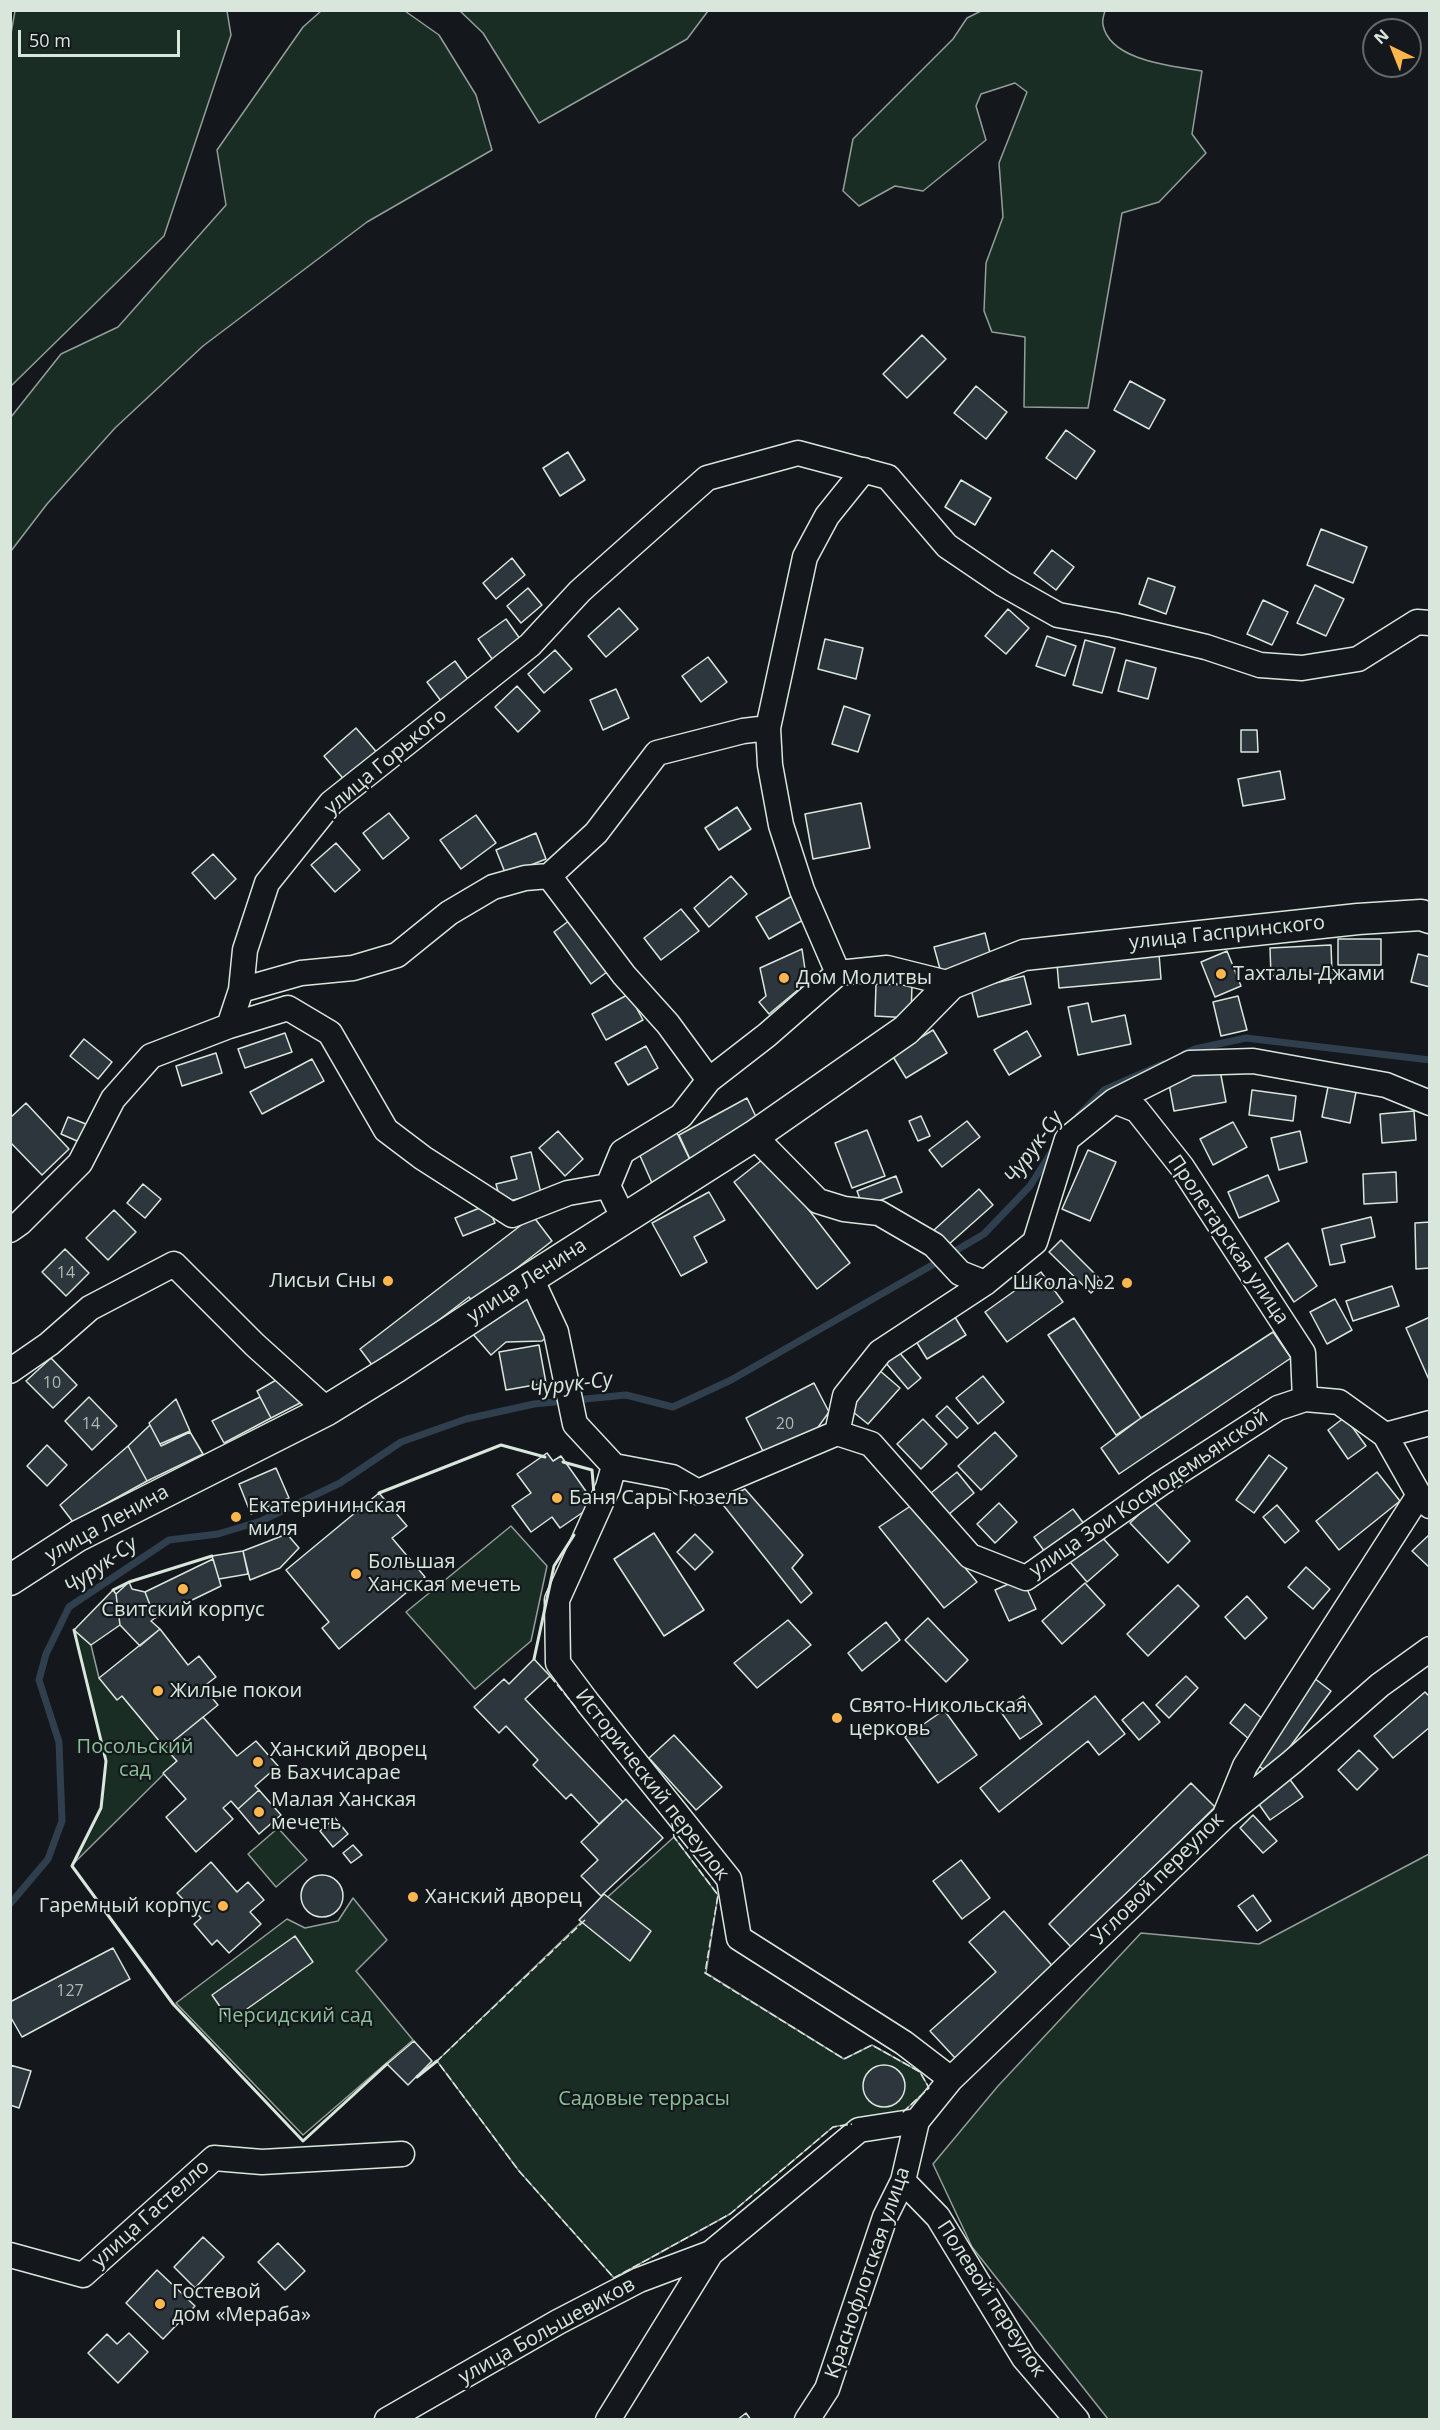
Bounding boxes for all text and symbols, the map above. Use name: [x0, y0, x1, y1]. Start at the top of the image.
scale bar: [21, 18, 183, 56]
north arrow: [1362, 18, 1422, 78]
text: N: [1369, 24, 1393, 49]
text: 50 m: [29, 28, 71, 52]
street label: улица Горького: [320, 704, 452, 820]
street label: улица Гаспринского: [1128, 911, 1326, 955]
place label: Тахталы Джами: [1233, 962, 1385, 986]
place label: Дом Молитвы: [796, 966, 932, 990]
marker: Тахталы Джами: [1214, 967, 1228, 981]
marker: Дом Молитвы: [777, 971, 791, 985]
water label: Чурук-Су: [999, 1107, 1069, 1189]
street label: Пролетарская улица: [1162, 1151, 1294, 1329]
street label: улица Ленина: [463, 1234, 591, 1328]
house number: 14: [57, 1263, 75, 1283]
place label: Лисьи Сны: [269, 1269, 376, 1293]
place label: Школа №2: [1012, 1271, 1115, 1295]
marker: Лисьи Сны: [381, 1274, 395, 1288]
marker: Школа №2: [1120, 1276, 1134, 1290]
water label: Чурук-Су: [528, 1367, 614, 1403]
house number: 10: [43, 1373, 61, 1393]
street label: улица Зои Космодемьянской: [1025, 1405, 1273, 1583]
house number: 14: [82, 1414, 100, 1434]
house number: 20: [776, 1414, 794, 1434]
street label: улица Ленина: [41, 1480, 173, 1568]
place label: Баня Сары Гюзель: [569, 1486, 749, 1510]
marker: Баня Сары Гюзель: [550, 1491, 564, 1505]
place label: Екатерининская миля: [248, 1494, 406, 1541]
marker: Екатерининская миля: [229, 1510, 243, 1524]
water label: Чурук-Су: [60, 1532, 142, 1600]
place label: Большая Ханская мечеть: [368, 1550, 521, 1597]
marker: Большая Ханская мечеть: [349, 1567, 363, 1581]
marker: Свитский корпус: [176, 1582, 190, 1596]
place label: Свитский корпус: [101, 1598, 265, 1622]
place label: Жилые покои: [170, 1679, 302, 1703]
marker: Жилые покои: [151, 1684, 165, 1698]
street label: Исторический переулок: [570, 1685, 734, 1885]
place label: Свято-Никольская церковь: [849, 1694, 1027, 1741]
marker: Свято-Никольская церковь: [830, 1711, 844, 1725]
park label: Посольский сад: [77, 1735, 193, 1782]
place label: Ханский дворец в Бахчисарае: [270, 1738, 427, 1785]
marker: Ханский дворец в Бахчисарае: [251, 1755, 265, 1769]
place label: Малая Ханская мечеть: [271, 1788, 416, 1835]
marker: Малая Ханская мечеть: [252, 1805, 266, 1819]
street label: Угловой переулок: [1087, 1808, 1229, 1950]
place label: Ханский дворец: [425, 1885, 582, 1909]
marker: Ханский дворец: [406, 1890, 420, 1904]
place label: Гаремный корпус: [39, 1894, 211, 1918]
marker: Гаремный корпус: [216, 1899, 230, 1913]
house number: 127: [56, 1981, 84, 2001]
park label: Персидский сад: [218, 2004, 372, 2028]
park label: Садовые террасы: [558, 2087, 730, 2111]
street label: улица Гастелло: [87, 2155, 215, 2273]
street label: Краснофлотская улица: [820, 2164, 916, 2382]
street label: Полевой переулок: [931, 2216, 1051, 2382]
street label: улица Большевиков: [455, 2273, 639, 2389]
place label: Гостевой дом «Мераба»: [172, 2280, 311, 2327]
marker: Гостевой дом «Мераба»: [153, 2297, 167, 2311]

